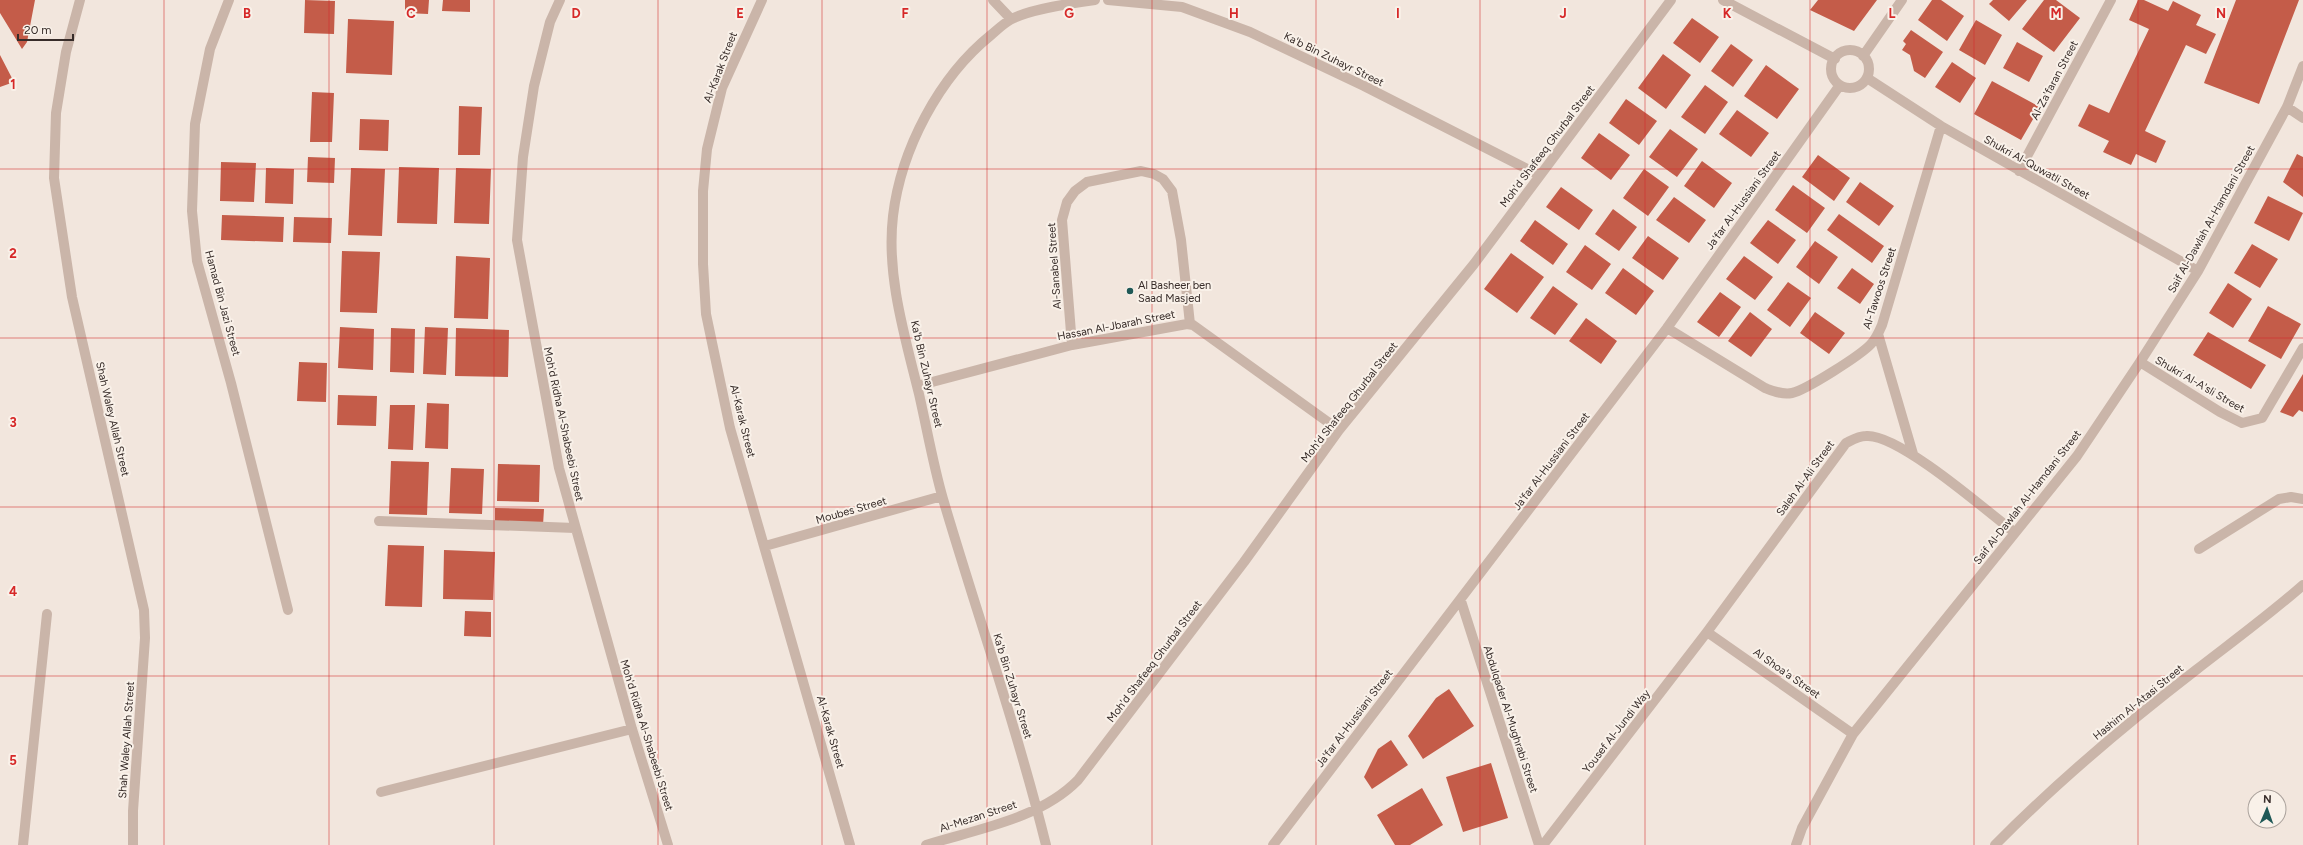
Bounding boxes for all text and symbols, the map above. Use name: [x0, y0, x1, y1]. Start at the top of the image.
text: B: [243, 6, 251, 21]
text: C: [406, 6, 416, 21]
text: D: [571, 6, 581, 21]
text: E: [736, 6, 744, 21]
text: F: [901, 6, 909, 21]
text: G: [1064, 6, 1074, 21]
text: H: [1229, 6, 1239, 21]
text: I: [1396, 6, 1400, 21]
text: J: [1559, 6, 1567, 21]
text: K: [1723, 6, 1732, 21]
text: L: [1889, 6, 1896, 21]
text: M: [2050, 6, 2062, 21]
text: N: [2216, 6, 2226, 21]
scale bar: [18, 16, 73, 42]
text: 20 m: [24, 23, 52, 37]
street label: Al-Karak Street: [701, 30, 740, 104]
street label: Ka'b Bin Zuhayr Street: [1282, 30, 1386, 89]
street label: Al-Za'faran Street: [2028, 38, 2081, 122]
text: 1: [10, 77, 16, 92]
street label: Moh'd Shafeeq Ghurbal Street: [1497, 83, 1597, 210]
street label: Shukri Al-Quwatli Street: [1981, 133, 2092, 202]
street label: Saif Al-Dawlah Al-Hamdani Street: [2165, 143, 2258, 295]
street label: Ja'far Al-Hussiani Street: [1703, 148, 1784, 252]
street label: Al-Sanabel Street: [1045, 222, 1064, 310]
text: 2: [9, 246, 17, 261]
street label: Al-Tawoos Street: [1860, 246, 1899, 331]
street label: Hamad Bin Jazi Street: [202, 249, 243, 357]
place label: Al Basheer ben Saad Masjed: [1138, 279, 1211, 305]
marker: Al Basheer ben Saad Masjed: [1125, 286, 1135, 296]
street label: Hassan Al-Jbarah Street: [1056, 308, 1176, 343]
street label: Ka'b Bin Zuhayr Street: [908, 319, 945, 429]
street label: Moh'd Shafeeq Ghurbal Street: [1298, 340, 1400, 465]
street label: Moh'd Ridha Al-Shabeebi Street: [541, 346, 586, 502]
street label: Shukri Al-A'sli Street: [2153, 354, 2247, 415]
street label: Shah Waley Allah Street: [93, 360, 132, 478]
street label: Al-Karak Street: [727, 383, 758, 459]
street label: Ja'far Al-Hussiani Street: [1510, 410, 1592, 513]
text: 3: [9, 415, 17, 430]
street label: Saif Al-Dawlah Al-Hamdani Street: [1971, 428, 2084, 567]
street label: Saleh Al-Ali Street: [1774, 438, 1837, 519]
street label: Moubes Street: [814, 494, 888, 527]
text: 4: [9, 584, 17, 599]
street label: Moh'd Shafeeq Ghurbal Street: [1104, 598, 1204, 725]
street label: Ka'b Bin Zuhayr Street: [990, 632, 1035, 740]
street label: Abdulqader Al-Mughrabi Street: [1481, 644, 1541, 794]
street label: Al Shoa'a Street: [1751, 645, 1823, 701]
street label: Moh'd Ridha Al-Shabeebi Street: [617, 658, 676, 812]
street label: Hashim Al-Atasi Street: [2090, 662, 2186, 743]
street label: Ja'far Al-Hussiani Street: [1313, 667, 1395, 770]
street label: Shah Waley Allah Street: [116, 681, 137, 799]
street label: Yousef Al-Jundi Way: [1580, 687, 1653, 775]
street label: Al-Karak Street: [814, 694, 847, 770]
text: 5: [9, 753, 17, 768]
north arrow: [2247, 789, 2287, 829]
text: N: [2263, 793, 2272, 806]
street label: Al-Mezan Street: [938, 798, 1018, 835]

